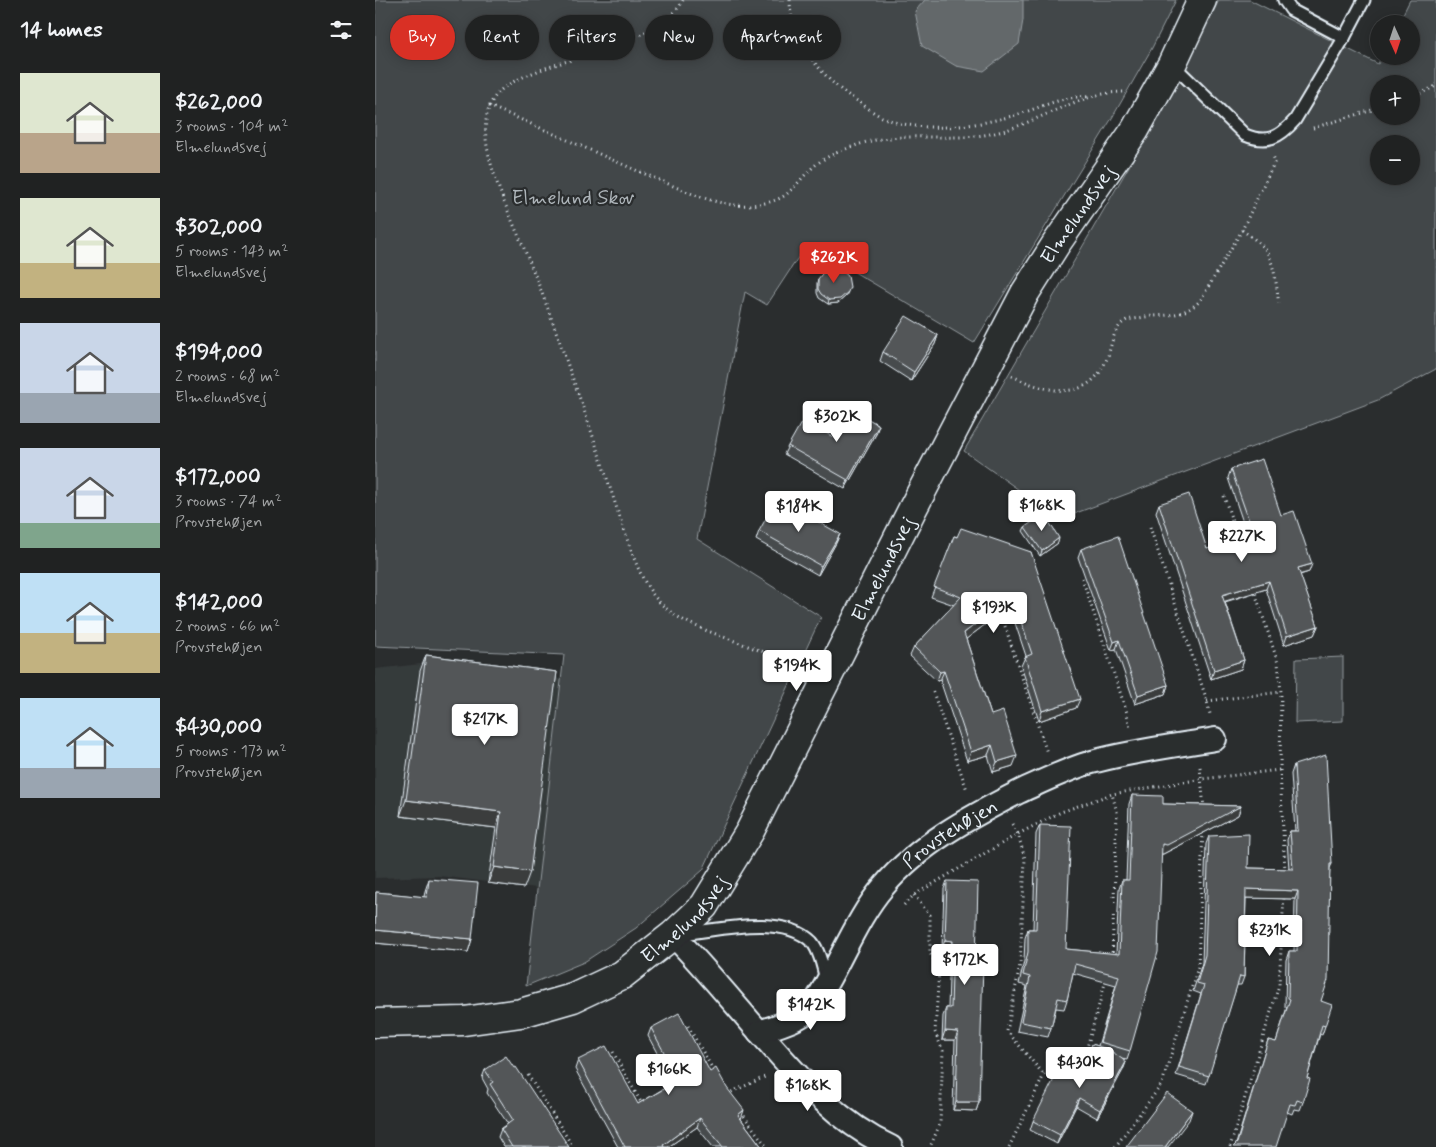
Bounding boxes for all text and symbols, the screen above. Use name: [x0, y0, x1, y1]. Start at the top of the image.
chip: Buy: [390, 15, 455, 60]
chip: Rent: [465, 15, 539, 60]
chip: Filters: [549, 15, 635, 60]
chip: New: [645, 15, 713, 60]
chip: Apartment: [723, 15, 841, 60]
north arrow: [1370, 15, 1420, 65]
map controls: [1370, 15, 1420, 185]
text: 14 homes: [20, 16, 103, 44]
icon: filters: [327, 16, 355, 44]
button: +: [1370, 75, 1420, 125]
text: $262,000: [175, 88, 263, 116]
icon: home: [60, 93, 120, 153]
text: 3 rooms · 104 m²: [175, 116, 288, 137]
button: −: [1370, 135, 1420, 185]
text: Elmelundsvej: [175, 137, 267, 158]
street label: Elmelundsvej: [1035, 160, 1122, 269]
park label: Elmelund Skov: [512, 185, 635, 212]
text: $302,000: [175, 213, 262, 241]
icon: home: [60, 218, 120, 278]
text: 5 rooms · 143 m²: [175, 241, 288, 262]
pin: $262K: [799, 242, 869, 284]
text: $262K: [811, 247, 857, 268]
text: Elmelundsvej: [175, 262, 267, 283]
text: $194,000: [175, 338, 263, 366]
icon: home: [60, 343, 120, 403]
text: 2 rooms · 68 m²: [175, 366, 280, 387]
text: Elmelundsvej: [175, 387, 267, 408]
pin: $302K: [802, 400, 872, 443]
text: $302K: [814, 406, 860, 427]
text: $172,000: [175, 463, 261, 491]
icon: home: [60, 468, 120, 528]
pin: $184K: [764, 490, 834, 533]
pin: $168K: [1007, 490, 1077, 532]
text: 3 rooms · 74 m²: [175, 491, 282, 512]
text: $168K: [1019, 495, 1065, 516]
text: $184K: [776, 496, 822, 517]
text: Provstehøjen: [175, 512, 262, 533]
street label: Elmelundsvej: [846, 512, 922, 627]
pin: $227K: [1207, 520, 1277, 563]
text: $227K: [1219, 526, 1265, 547]
text: $142,000: [175, 588, 263, 616]
pin: $193K: [959, 592, 1029, 634]
icon: home: [60, 593, 120, 653]
text: $193K: [972, 597, 1016, 618]
text: 2 rooms · 66 m²: [175, 616, 280, 637]
text: Provstehøjen: [175, 637, 262, 658]
pin: $194K: [762, 650, 832, 692]
text: $194K: [774, 655, 820, 676]
pin: $217K: [450, 704, 520, 746]
text: $217K: [463, 709, 507, 730]
text: $430,000: [175, 713, 262, 741]
icon: home: [60, 718, 120, 778]
text: 5 rooms · 173 m²: [175, 741, 287, 762]
text: Provstehøjen: [175, 762, 262, 783]
street label: Provstehøjen: [897, 793, 1003, 876]
street label: Elmelundsvej: [636, 870, 735, 970]
pin: $231K: [1235, 914, 1305, 957]
text: $231K: [1249, 920, 1291, 941]
pin: $172K: [930, 944, 1000, 986]
text: $172K: [942, 949, 988, 970]
pin: $142K: [776, 988, 846, 1031]
text: $142K: [787, 994, 835, 1015]
pin: $430K: [1045, 1046, 1115, 1089]
text: $430K: [1057, 1052, 1103, 1073]
pin: $166K: [634, 1054, 704, 1096]
text: $166K: [647, 1059, 691, 1080]
pin: $168K: [773, 1070, 843, 1112]
text: $168K: [785, 1075, 831, 1096]

